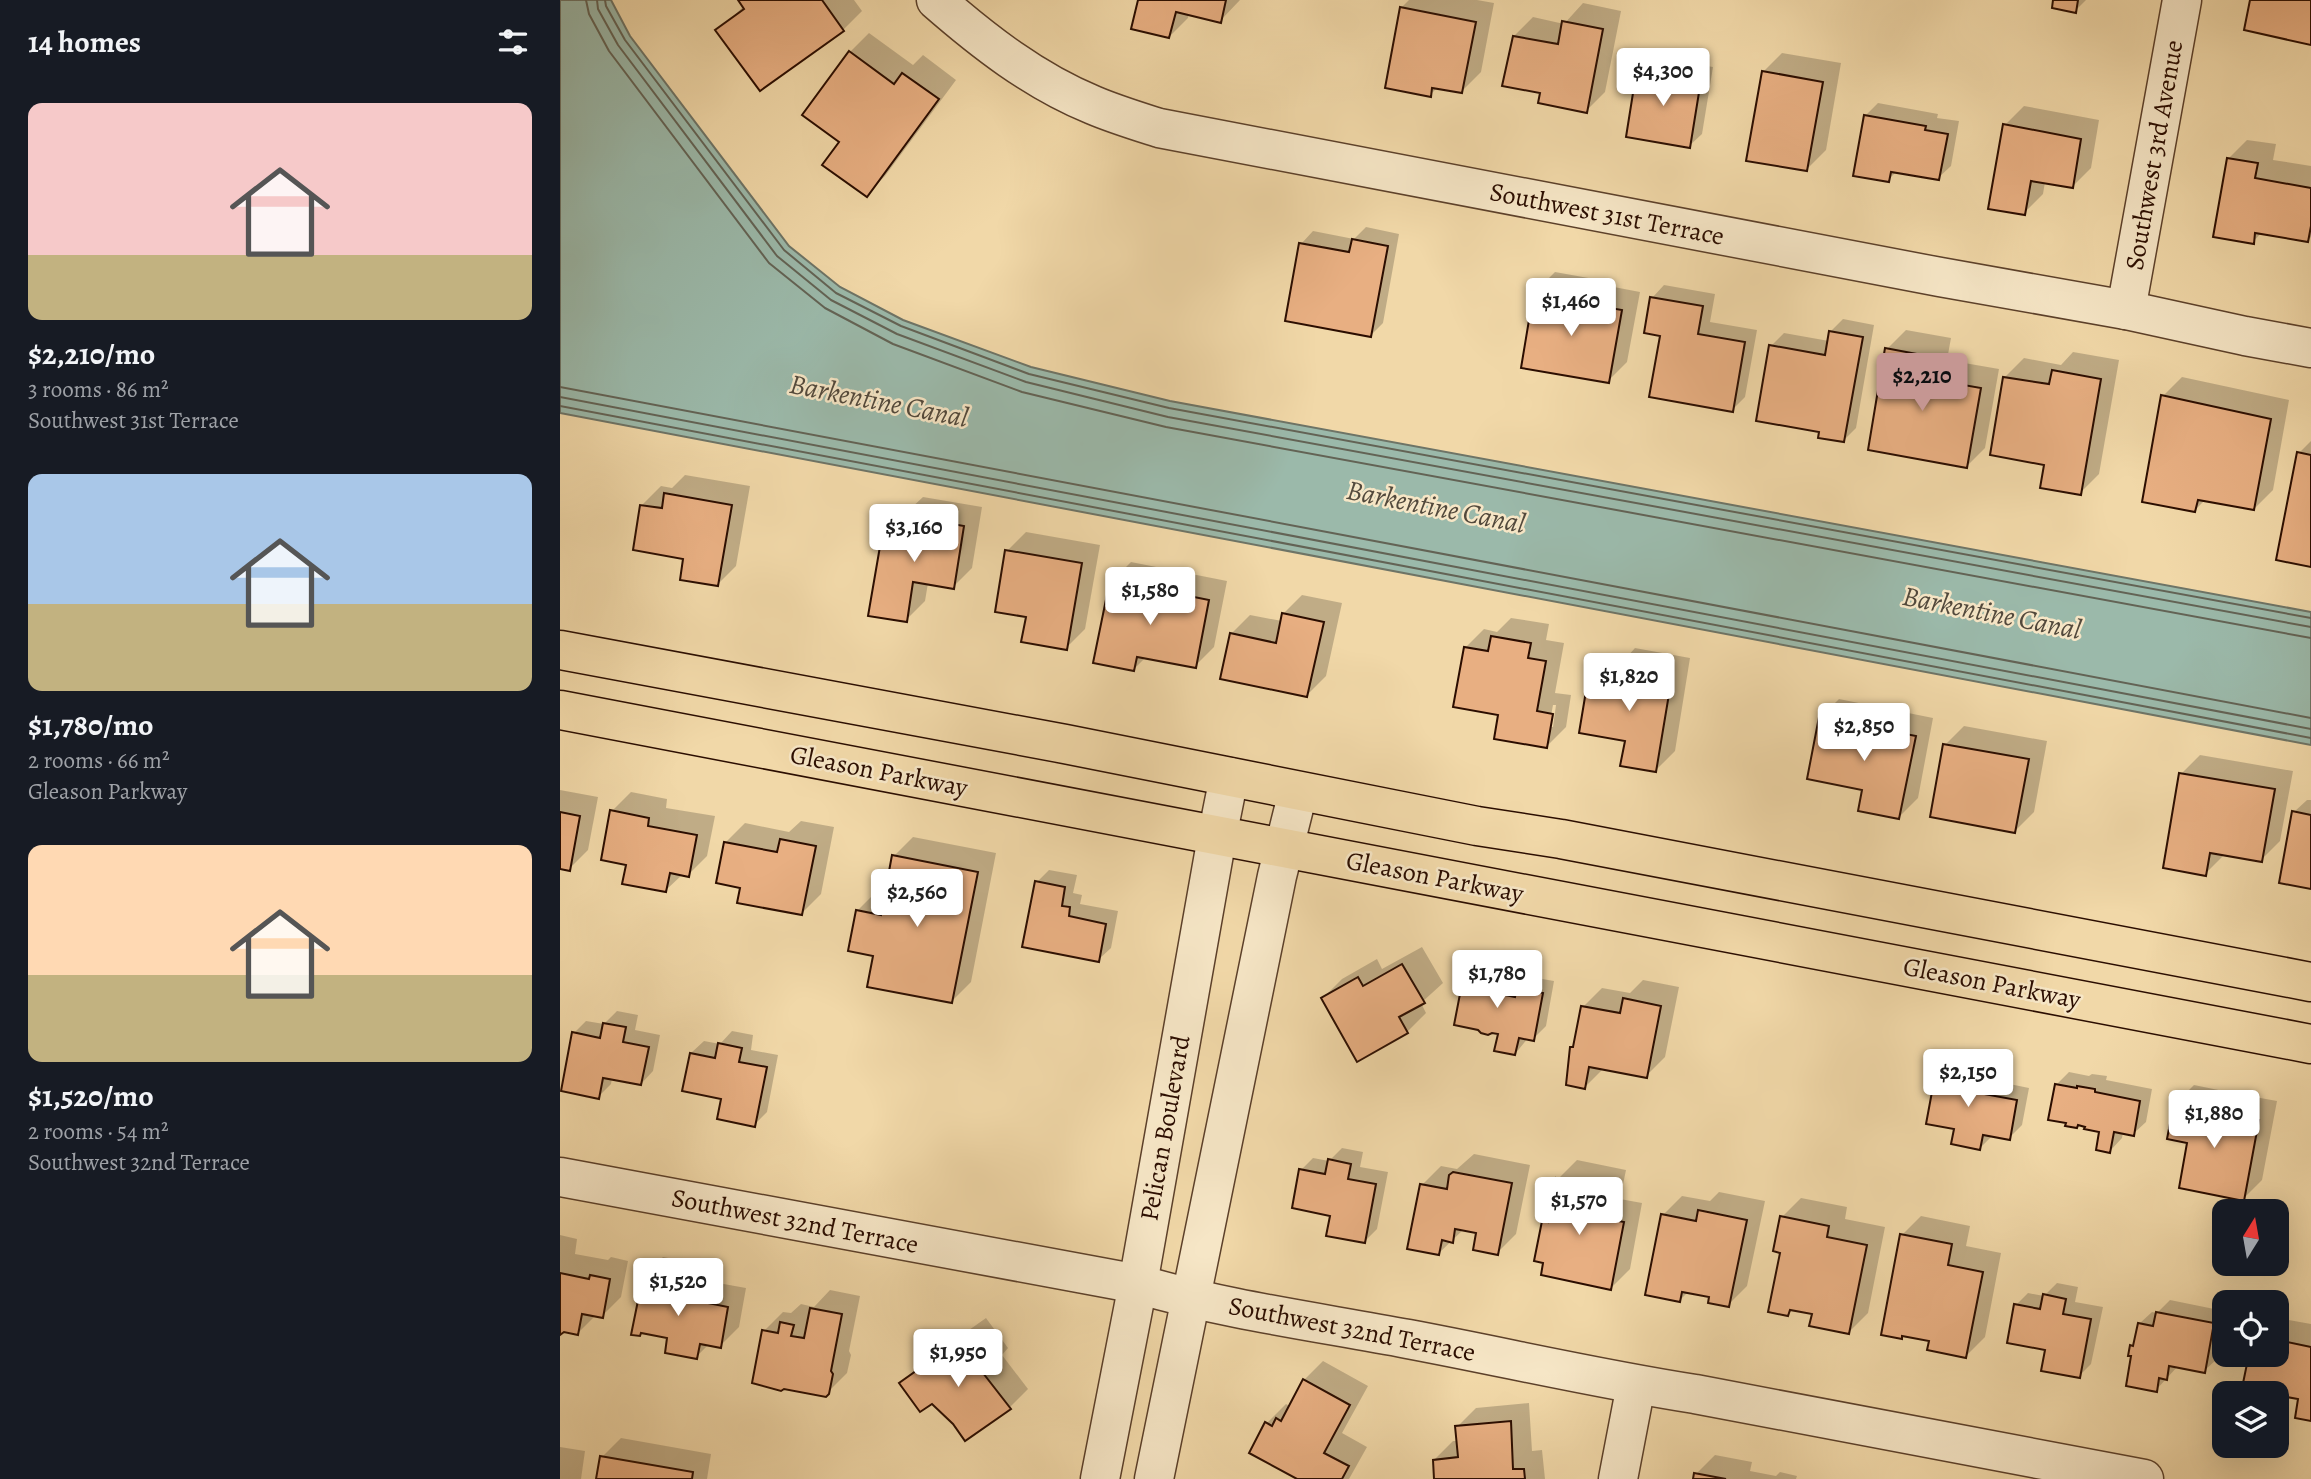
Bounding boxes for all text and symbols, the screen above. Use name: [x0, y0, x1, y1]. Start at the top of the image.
text: 14 homes: [28, 22, 141, 62]
icon: filters: [494, 23, 532, 61]
street label: Southwest 3rd Avenue: [2117, 37, 2191, 273]
pin: $4,300: [1606, 48, 1720, 108]
text: $4,300: [1633, 55, 1693, 86]
icon: home: [217, 149, 343, 275]
street label: Southwest 31st Terrace: [1487, 174, 1727, 254]
pin: $1,460: [1514, 278, 1628, 338]
text: $1,460: [1542, 285, 1600, 316]
text: $2,210/mo: [28, 334, 155, 374]
pin: $2,210: [1865, 354, 1979, 413]
text: $2,210: [1893, 360, 1951, 391]
water label: Barkentine Canal: [786, 365, 972, 437]
text: 3 rooms · 86 m²: [28, 374, 169, 405]
text: Southwest 31st Terrace: [28, 405, 239, 436]
water label: Barkentine Canal: [1343, 471, 1529, 543]
pin: $3,160: [857, 504, 971, 564]
text: $3,160: [885, 511, 943, 542]
icon: home: [217, 520, 343, 646]
pin: $1,580: [1093, 568, 1207, 627]
text: $1,580: [1121, 574, 1179, 605]
water label: Barkentine Canal: [1899, 577, 2085, 649]
pin: $1,820: [1572, 654, 1686, 713]
text: $1,820: [1600, 660, 1658, 691]
pin: $2,850: [1807, 704, 1921, 763]
text: $1,780/mo: [28, 705, 154, 745]
text: $2,850: [1834, 710, 1894, 741]
street label: Gleason Parkway: [787, 737, 971, 805]
text: 2 rooms · 66 m²: [28, 745, 170, 776]
text: Gleason Parkway: [28, 776, 187, 807]
street label: Gleason Parkway: [1343, 843, 1527, 911]
pin: $2,560: [860, 870, 974, 929]
text: $2,560: [887, 876, 947, 907]
icon: home: [217, 891, 343, 1017]
street label: Gleason Parkway: [1900, 949, 2084, 1017]
pin: $1,780: [1440, 950, 1554, 1010]
text: $1,780: [1468, 957, 1526, 988]
street label: Pelican Boulevard: [1131, 1032, 1199, 1224]
pin: $2,150: [1911, 1050, 2025, 1109]
text: $2,150: [1939, 1056, 1997, 1087]
text: $1,520/mo: [28, 1076, 154, 1116]
pin: $1,880: [2157, 1090, 2271, 1150]
text: $1,880: [2185, 1097, 2243, 1128]
text: 2 rooms · 54 m²: [28, 1116, 169, 1147]
text: Southwest 32nd Terrace: [28, 1147, 250, 1178]
pin: $1,570: [1522, 1178, 1636, 1237]
street label: Southwest 32nd Terrace: [669, 1180, 921, 1262]
text: $1,570: [1551, 1184, 1607, 1215]
north arrow: [2212, 1199, 2289, 1276]
map controls: [2212, 1199, 2289, 1458]
pin: $1,520: [621, 1258, 735, 1318]
text: $1,520: [649, 1265, 707, 1296]
street label: Southwest 32nd Terrace: [1226, 1288, 1478, 1370]
button: locate: [2212, 1290, 2289, 1367]
pin: $1,950: [901, 1330, 1015, 1389]
text: $1,950: [929, 1336, 987, 1367]
button: layers: [2212, 1381, 2289, 1458]

